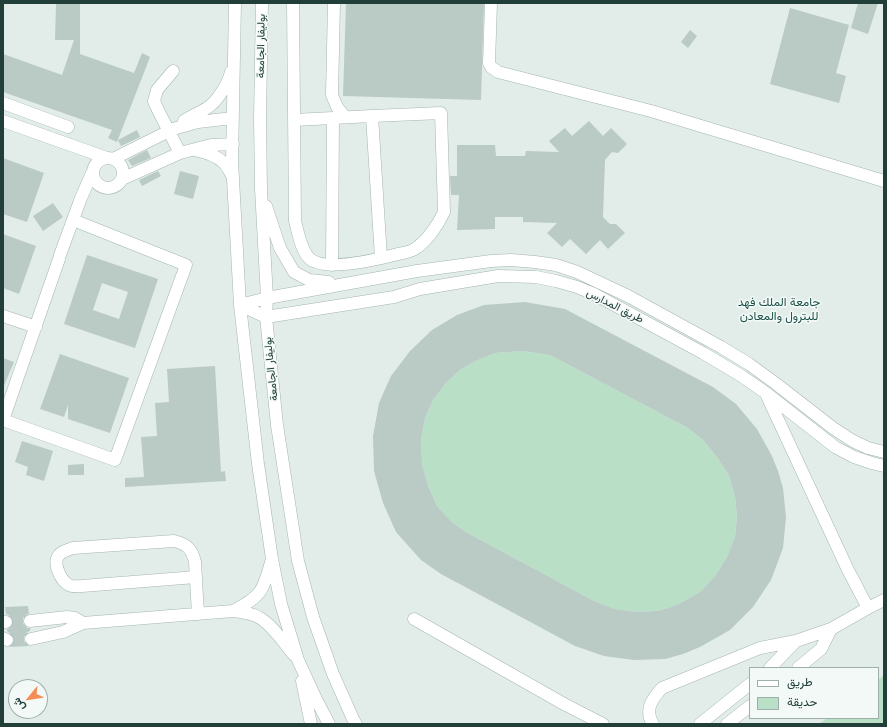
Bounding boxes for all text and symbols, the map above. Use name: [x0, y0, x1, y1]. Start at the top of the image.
street label: بوليفار الجامعة: [254, 14, 268, 78]
street label: طريق المدارس: [584, 286, 646, 326]
district label: جامعة الملك فهد للبترول والمعادن: [738, 295, 820, 323]
street label: بوليفار الجامعة: [261, 336, 281, 402]
legend: [749, 667, 879, 719]
text: طريق: [787, 674, 812, 689]
north arrow: [8, 679, 48, 719]
text: حديقة: [787, 694, 817, 709]
text: ش: [9, 695, 28, 714]

